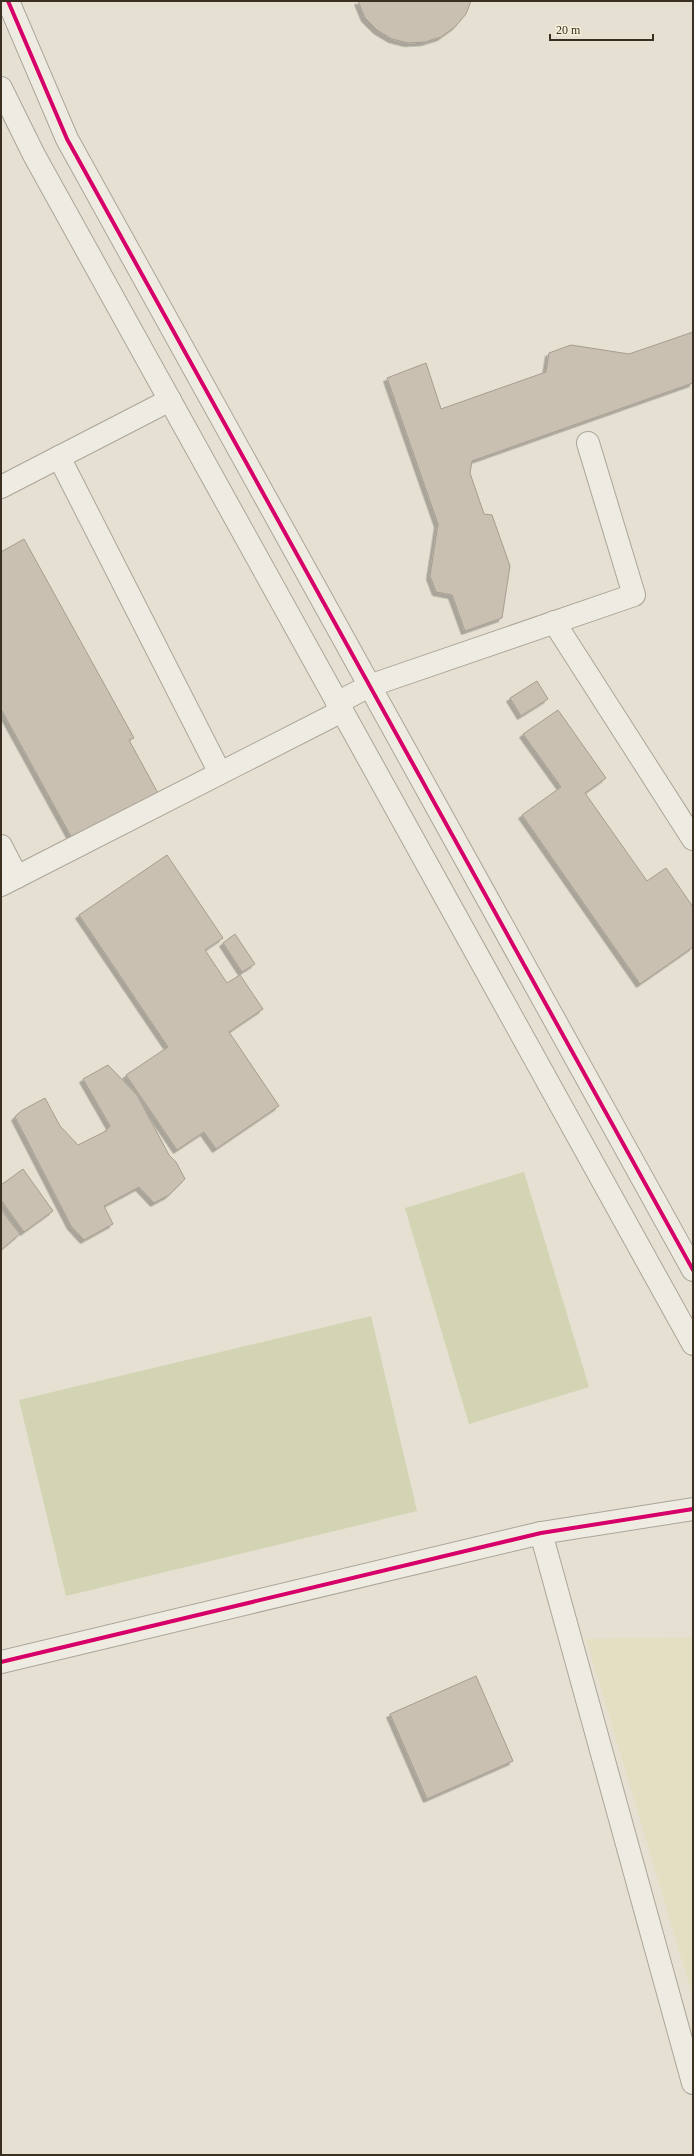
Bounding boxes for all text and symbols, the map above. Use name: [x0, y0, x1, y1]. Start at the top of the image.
scale bar: [550, 16, 653, 42]
text: 20 m: [556, 23, 581, 37]

